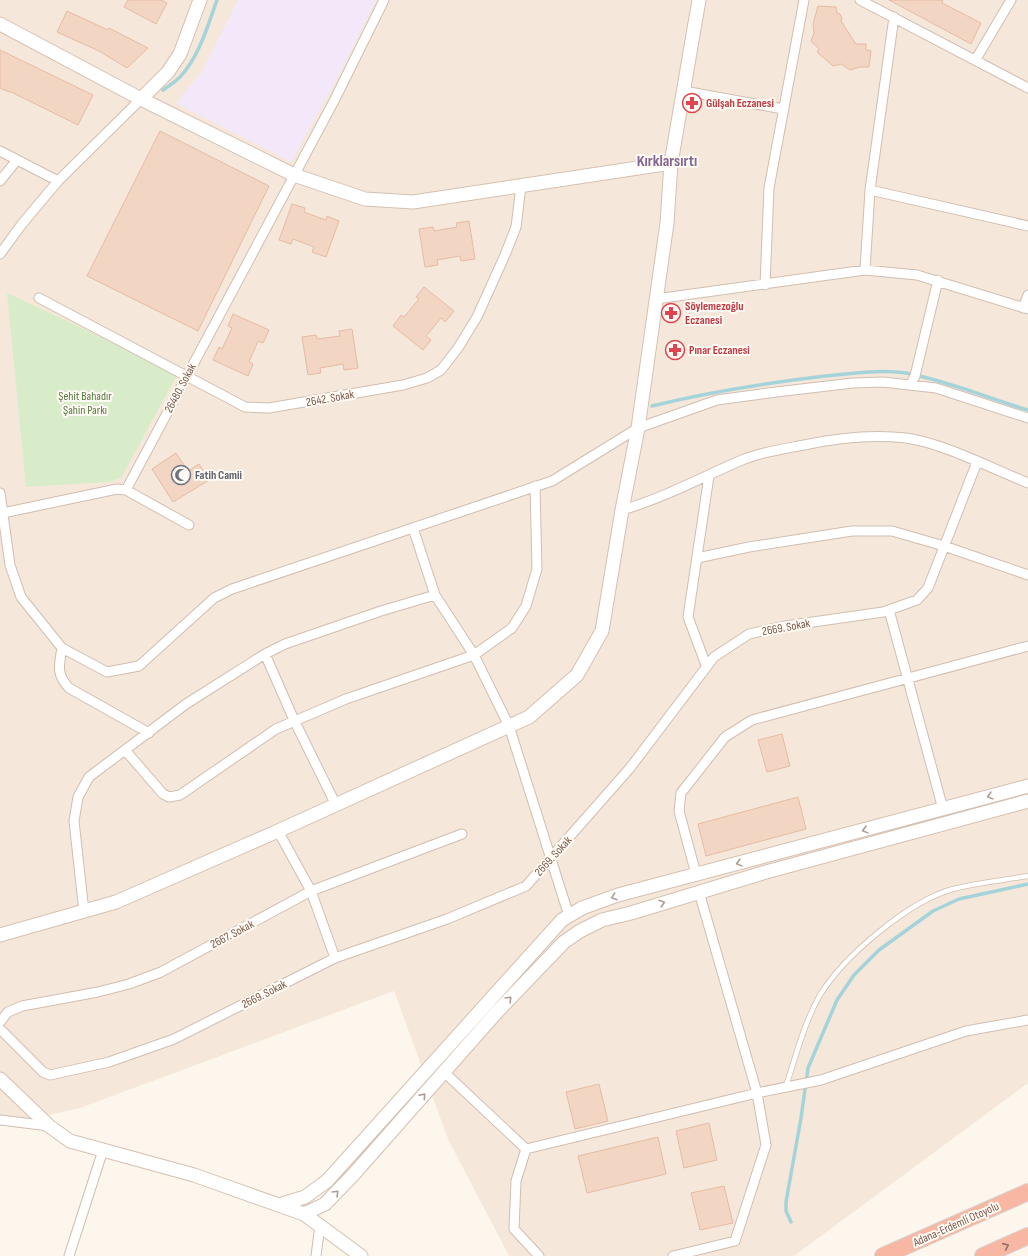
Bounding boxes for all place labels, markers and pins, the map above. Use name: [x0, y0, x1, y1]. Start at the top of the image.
pharmacy icon: Gülşah Eczanesi: [681, 92, 703, 114]
place label: Gülşah Eczanesi: [706, 96, 774, 111]
place label: Söylemezoğlu Eczanesi: [685, 299, 744, 328]
pharmacy icon: Söylemezoğlu Eczanesi: [660, 302, 682, 324]
pharmacy icon: Pınar Eczanesi: [664, 339, 686, 361]
place label: Pınar Eczanesi: [689, 343, 750, 358]
mosque icon: Fatih Camii: [170, 464, 192, 486]
place label: Fatih Camii: [195, 468, 242, 483]

